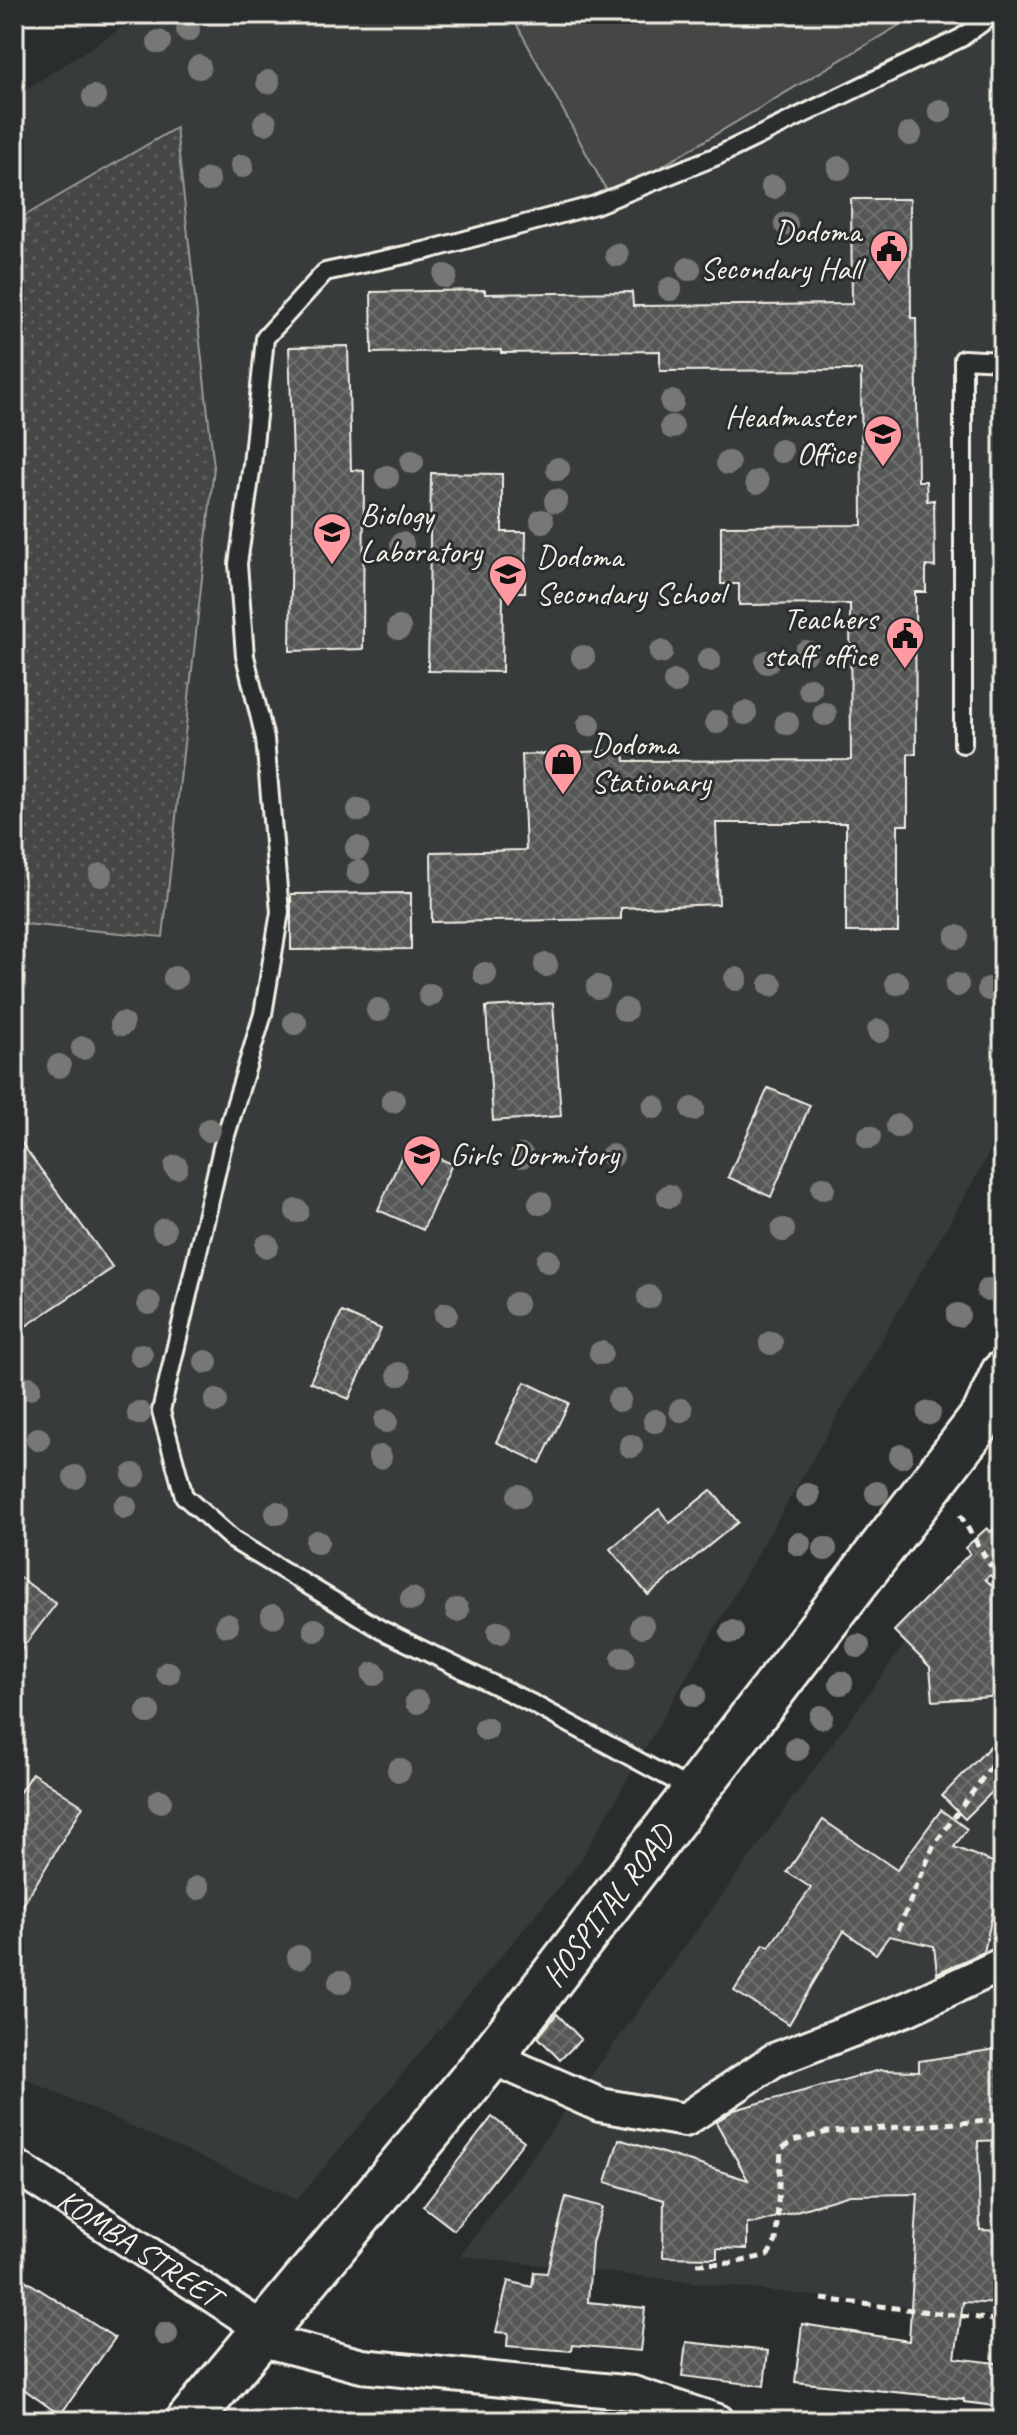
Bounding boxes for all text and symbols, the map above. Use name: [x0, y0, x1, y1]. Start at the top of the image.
place label: Dodoma Secondary Hall: [700, 211, 867, 289]
public building icon: Dodoma Secondary Hall: [868, 228, 910, 283]
place label: Headmaster Office: [725, 396, 858, 474]
school or university icon: Headmaster Office: [862, 413, 904, 468]
place label: Biology Laboratory: [360, 494, 484, 572]
school or university icon: Biology Laboratory: [311, 511, 353, 566]
place label: Dodoma Secondary School: [536, 536, 730, 614]
school or university icon: Dodoma Secondary School: [487, 553, 529, 608]
place label: Teachers staff office: [763, 598, 880, 676]
public building icon: Teachers staff office: [884, 615, 926, 670]
place label: Dodoma Stationary: [591, 724, 713, 802]
shop icon: Dodoma Stationary: [542, 741, 584, 796]
school or university icon: Girls Dormitory: [401, 1133, 443, 1188]
place label: Girls Dormitory: [450, 1134, 621, 1175]
street label: HOSPITAL ROAD: [533, 1815, 684, 1995]
street label: KOMBA STREET: [49, 2179, 234, 2320]

